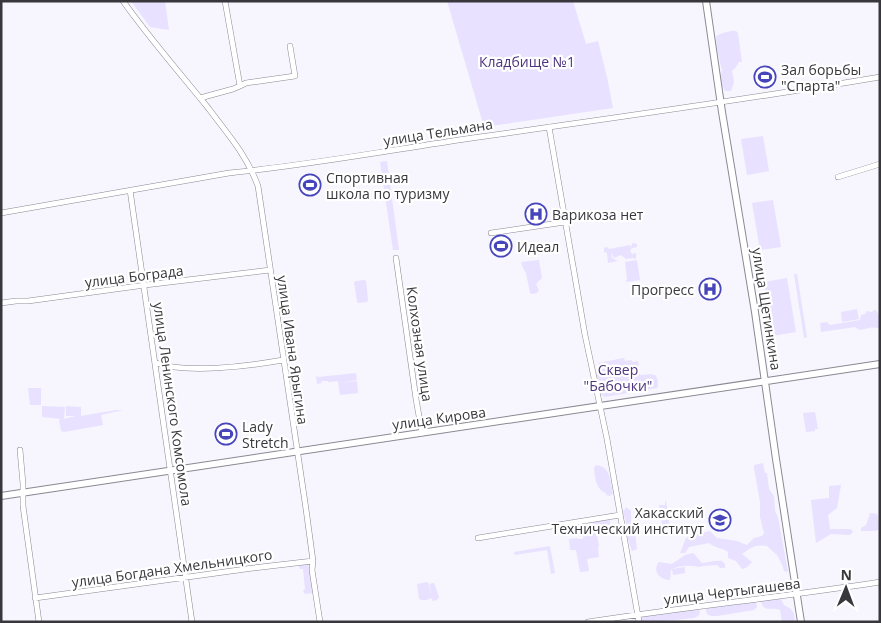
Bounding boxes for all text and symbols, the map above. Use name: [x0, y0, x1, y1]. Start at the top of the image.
park label: Кладбище №1: [479, 52, 575, 71]
place label: Зал борьбы "Спарта": [781, 60, 861, 95]
sports icon: Зал борьбы "Спарта": [753, 65, 777, 89]
street label: улица Тельмана: [382, 114, 494, 150]
place label: Спортивная школа по туризму: [326, 168, 450, 203]
sports icon: Спортивная школа по туризму: [298, 173, 322, 197]
hospital icon: Варикоза нет: [524, 202, 548, 226]
place label: Варикоза нет: [552, 205, 644, 224]
sports icon: Идеал: [489, 234, 513, 258]
place label: Идеал: [517, 237, 559, 256]
street label: улица Щетинкина: [748, 246, 786, 372]
street label: улица Бограда: [84, 261, 184, 291]
street label: улица Ивана Ярыгина: [273, 274, 313, 426]
hospital icon: Прогресс: [698, 277, 722, 301]
place label: Прогресс: [631, 280, 694, 299]
street label: Колхозная улица: [403, 285, 437, 403]
street label: улица Ленинского Комсомола: [149, 301, 197, 507]
park label: Сквер "Бабочки": [584, 360, 652, 395]
street label: улица Кирова: [391, 402, 487, 434]
place label: Lady Stretch: [242, 417, 289, 452]
sports icon: Lady Stretch: [214, 422, 238, 446]
place label: Хакасский Технический институт: [551, 503, 704, 538]
school or university icon: Хакасский Технический институт: [708, 508, 732, 532]
street label: улица Богдана Хмельницкого: [70, 545, 274, 591]
north arrow: [821, 563, 871, 613]
text: N: [840, 565, 852, 584]
street label: улица Чертыгашева: [663, 573, 801, 609]

